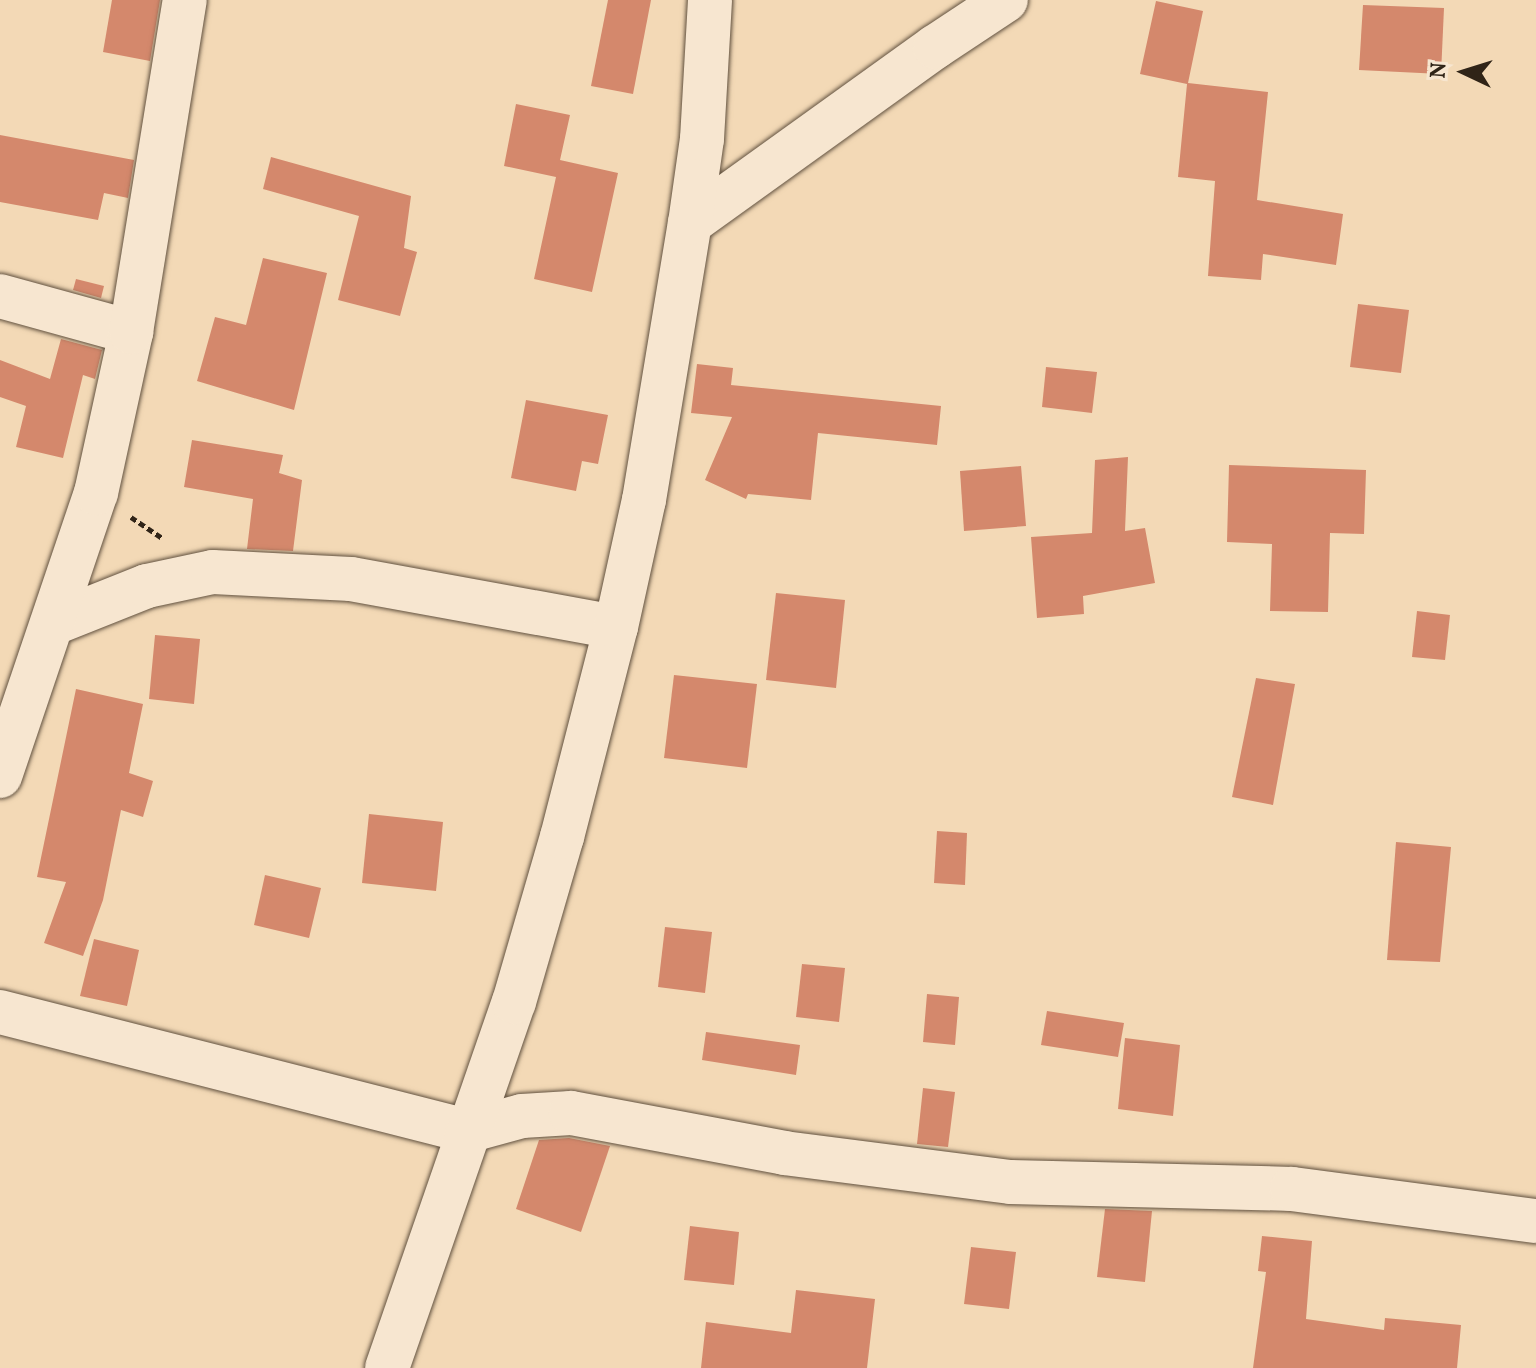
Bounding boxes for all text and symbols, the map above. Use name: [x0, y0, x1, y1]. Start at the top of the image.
north arrow: [1424, 32, 1504, 112]
text: N: [1424, 61, 1456, 79]

